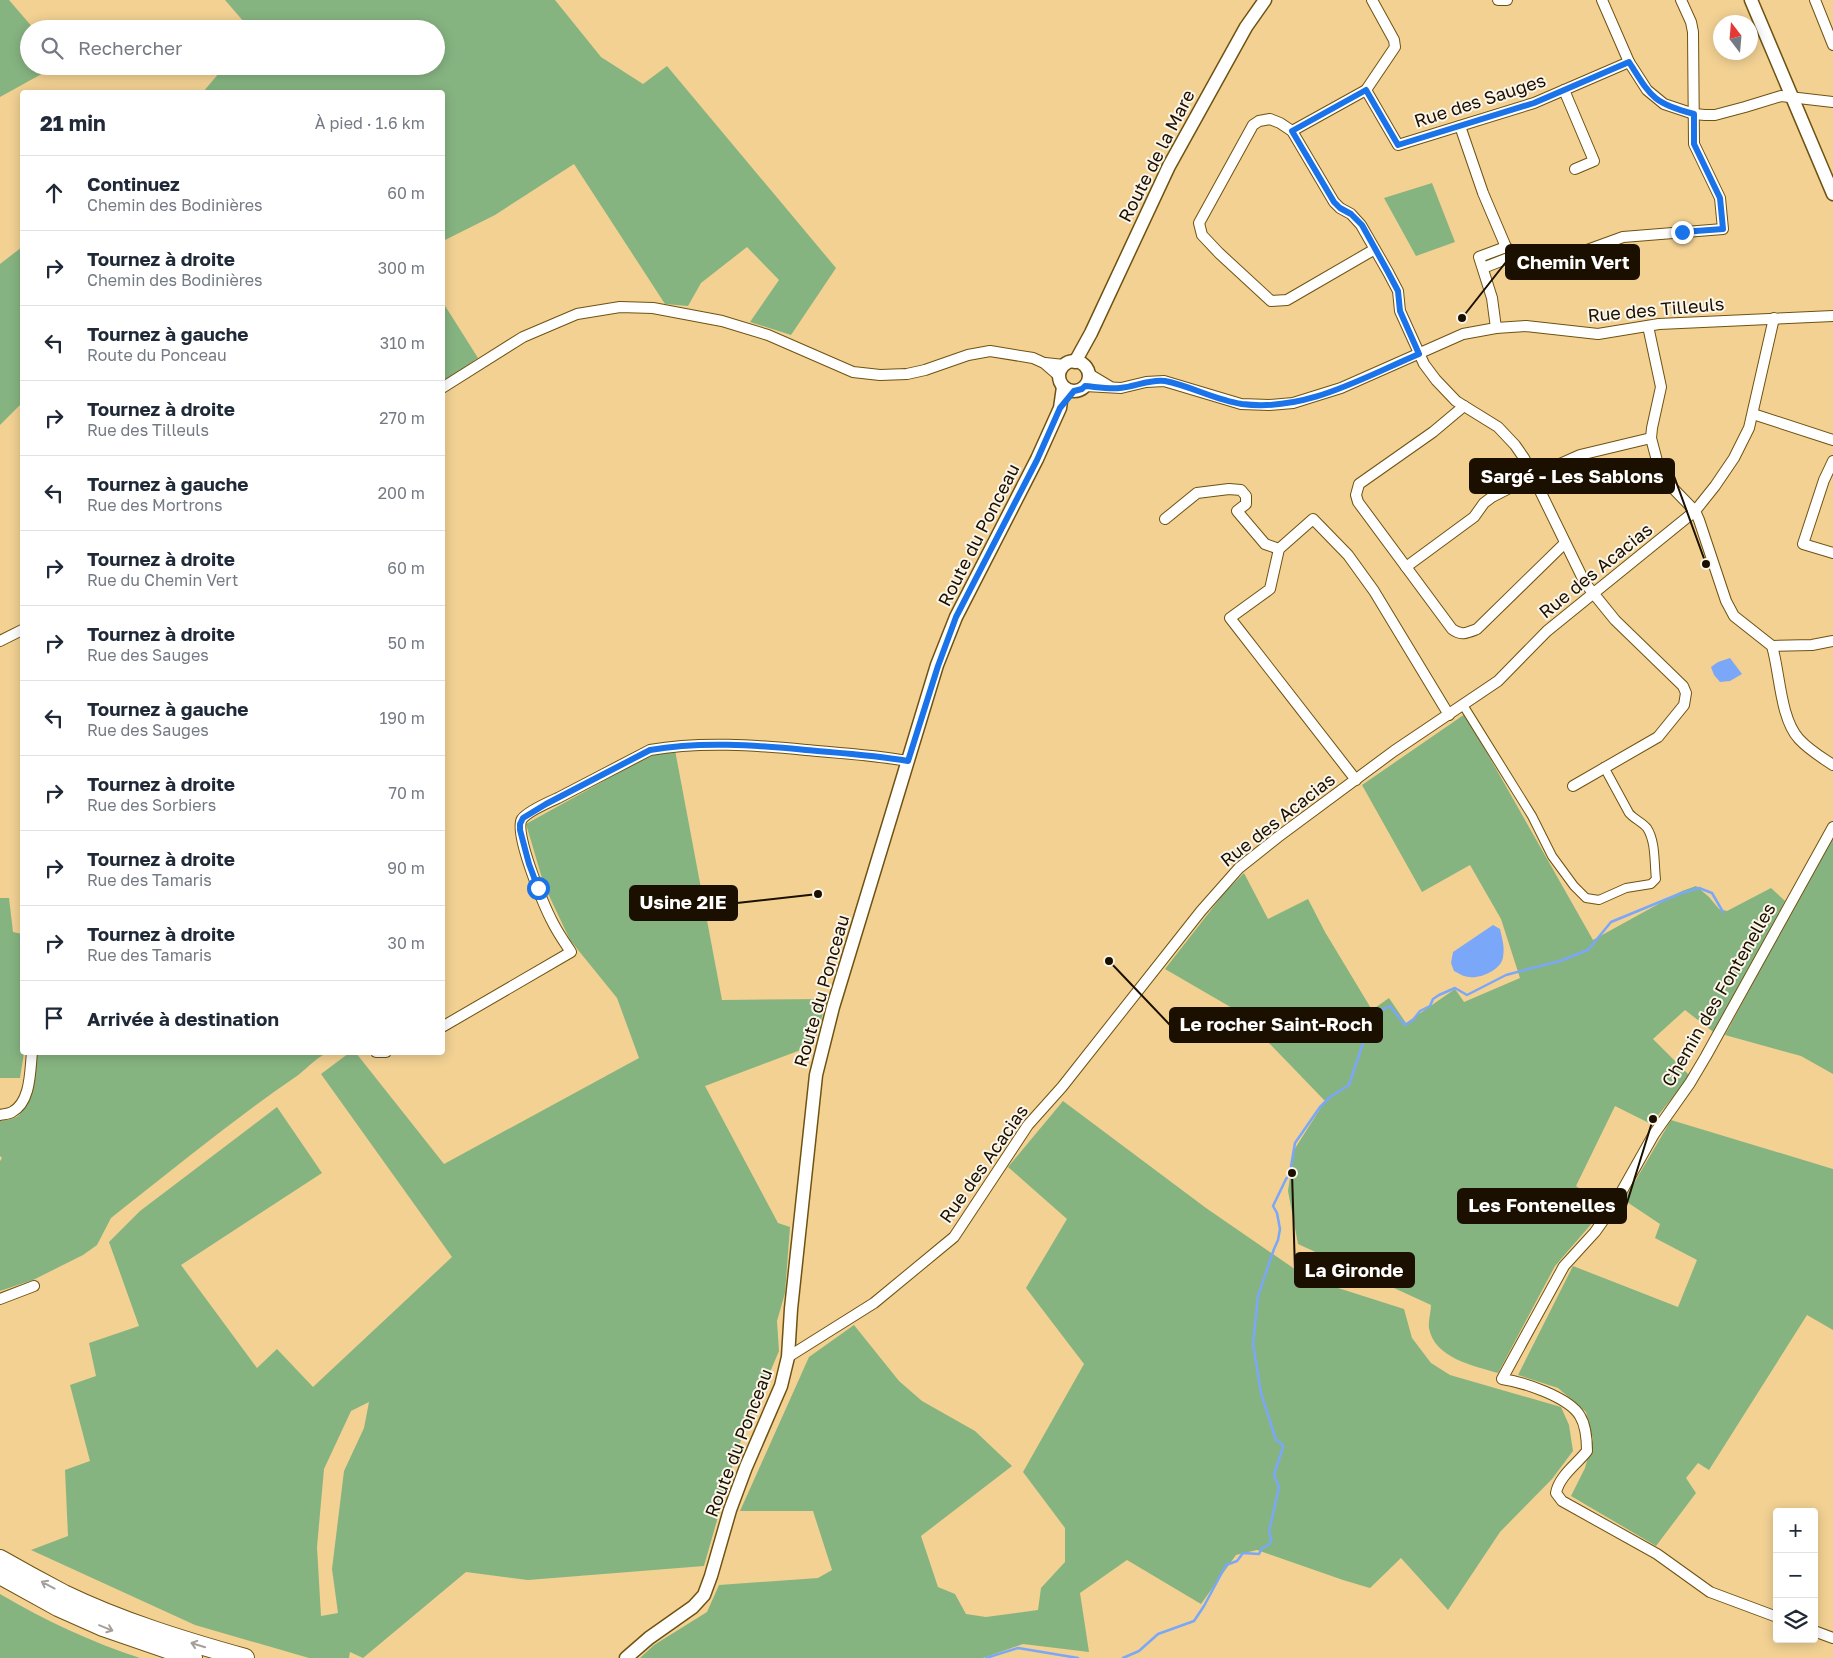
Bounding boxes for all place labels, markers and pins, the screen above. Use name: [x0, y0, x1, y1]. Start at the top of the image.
callout: Chemin Vert: [1506, 245, 1639, 279]
callout: Sargé - Les Sablons: [1470, 459, 1674, 493]
callout: Usine 2IE: [630, 886, 737, 920]
callout: Le rocher Saint-Roch: [1170, 1008, 1382, 1042]
callout: Les Fontenelles: [1458, 1189, 1626, 1223]
callout: La Gironde: [1295, 1253, 1414, 1287]

